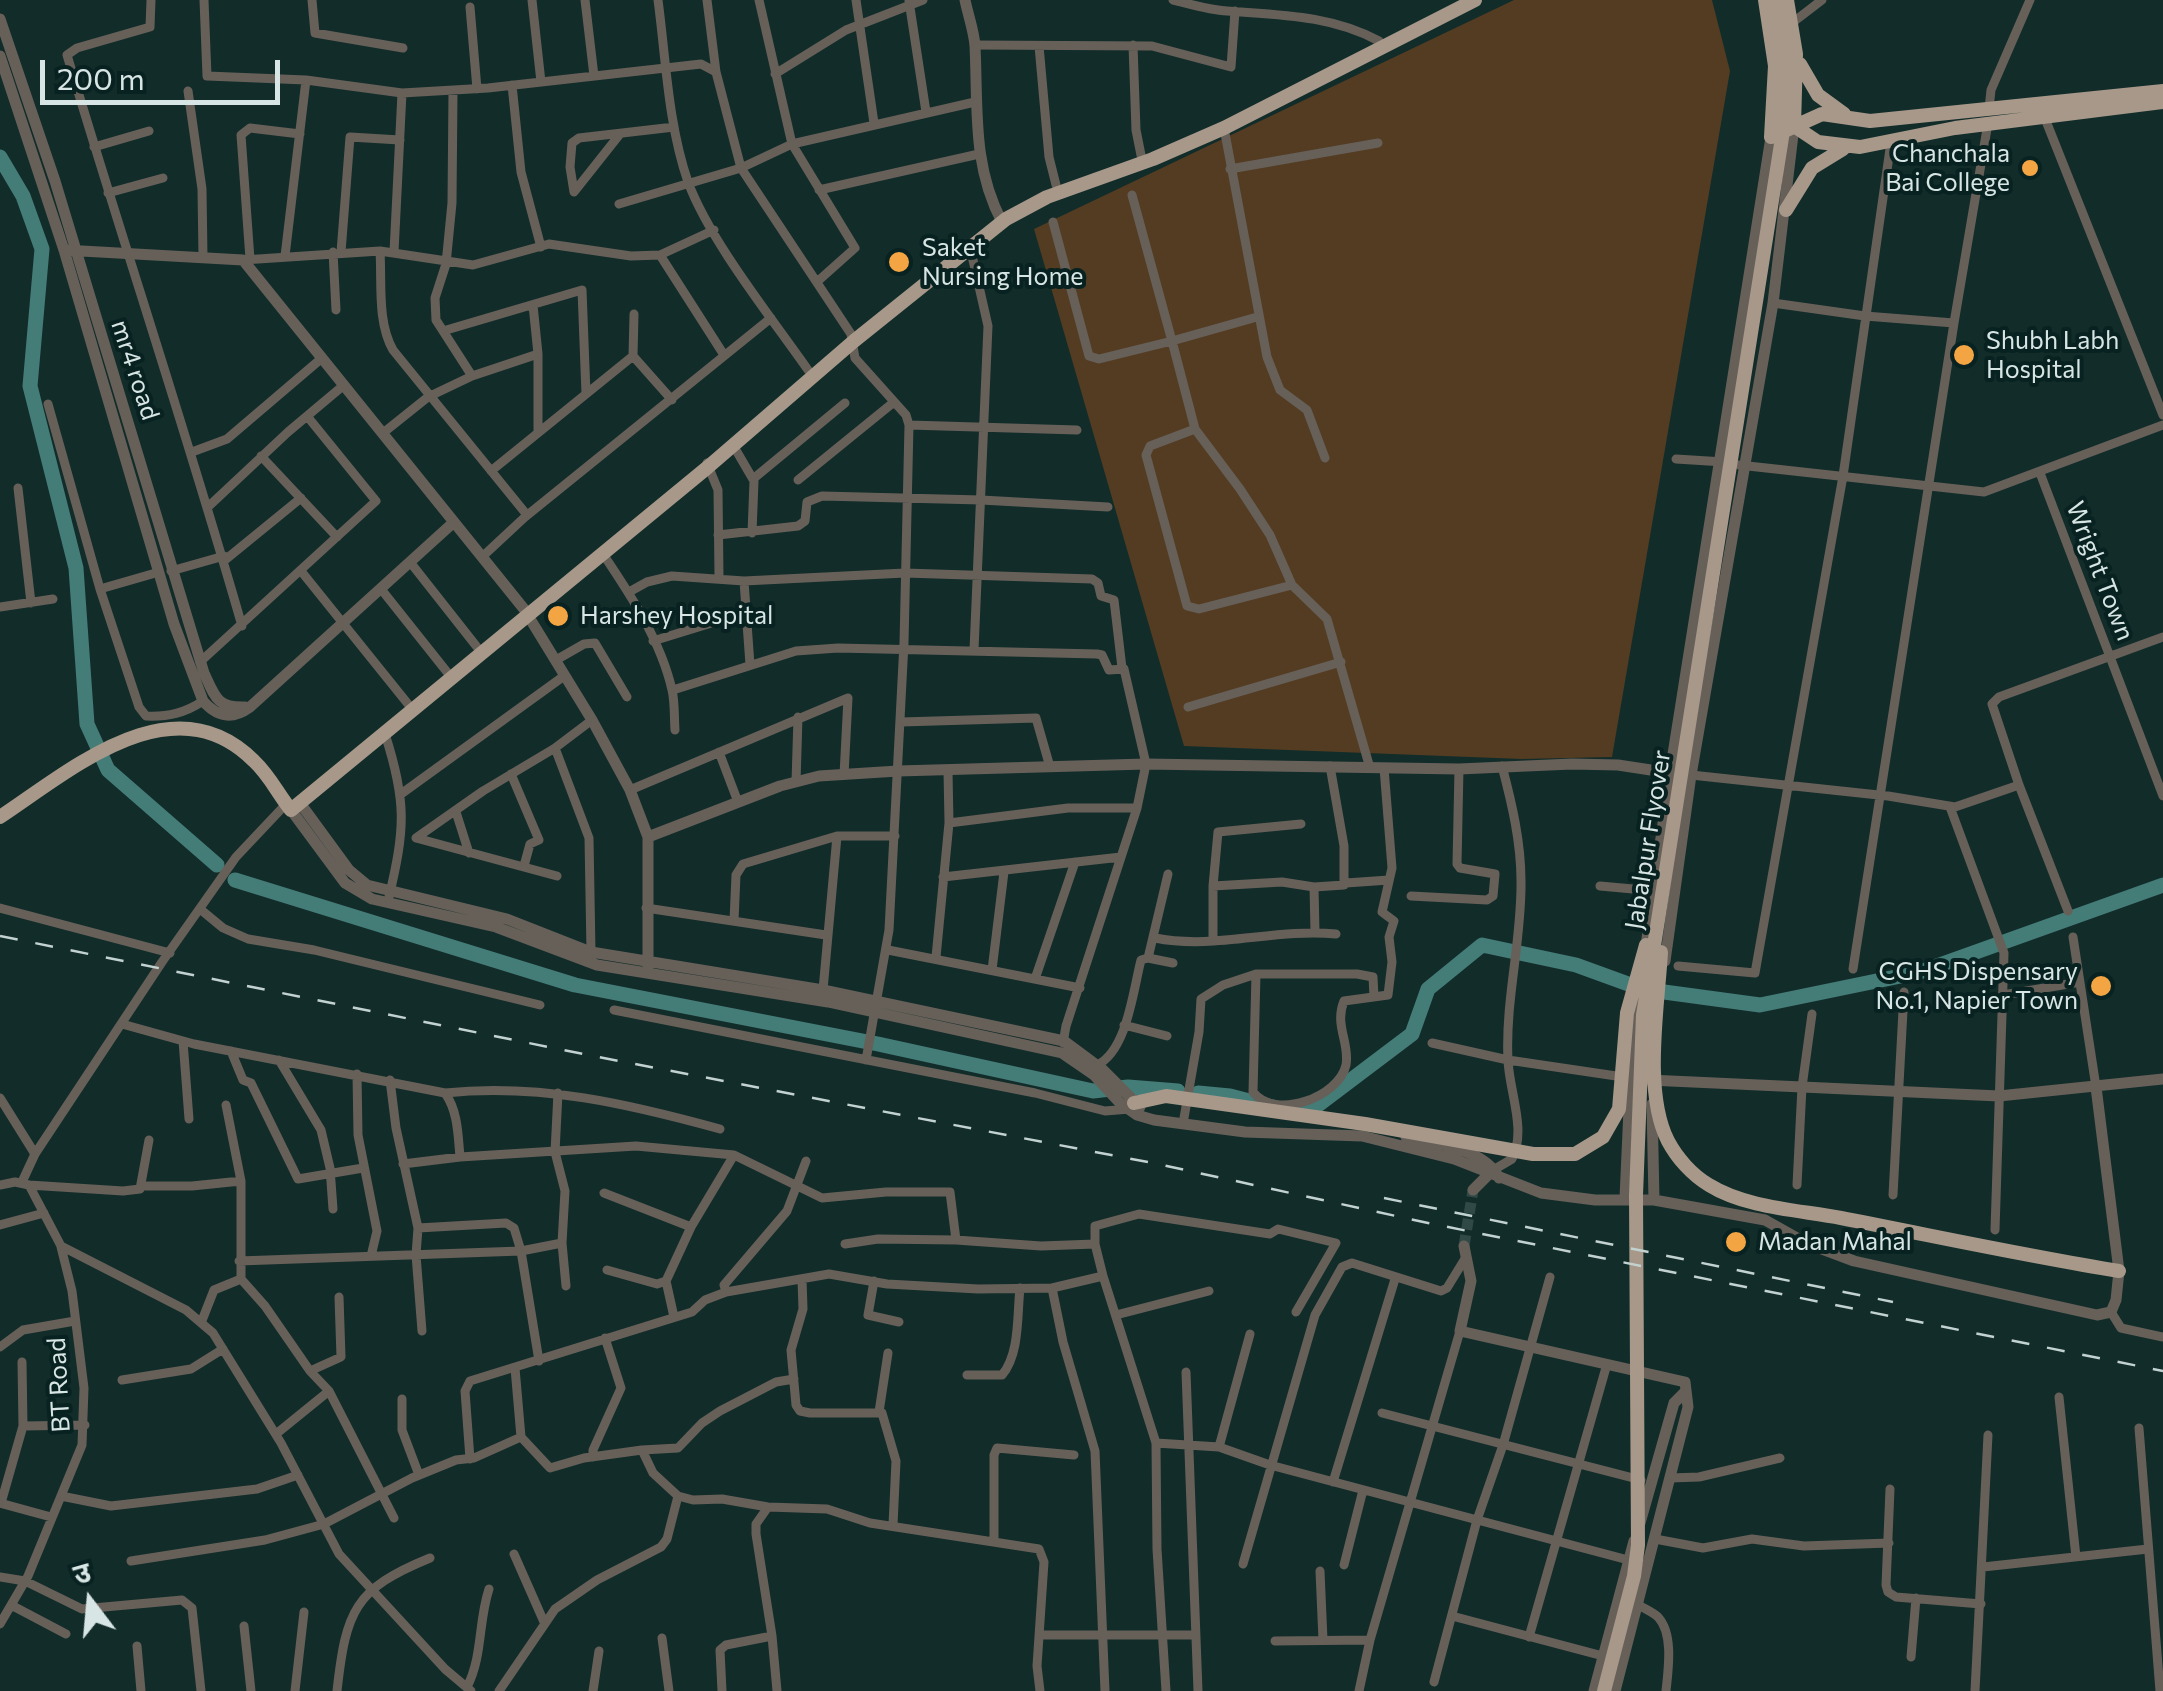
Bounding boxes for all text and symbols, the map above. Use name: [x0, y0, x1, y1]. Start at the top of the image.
scale bar: [45, 40, 285, 102]
text: 200 m: [57, 59, 145, 96]
place label: Chanchala Bai College: [1885, 139, 2010, 198]
marker: Chanchala Bai College: [2019, 157, 2041, 179]
place label: Saket Nursing Home: [922, 233, 1084, 292]
marker: Saket Nursing Home: [886, 249, 912, 275]
street label: mr4 road: [105, 316, 165, 424]
place label: Shubh Labh Hospital: [1986, 326, 2119, 385]
marker: Shubh Labh Hospital: [1951, 342, 1977, 368]
street label: Wright Town: [2060, 497, 2140, 645]
place label: Harshey Hospital: [580, 601, 773, 631]
marker: Harshey Hospital: [545, 603, 571, 629]
street label: Jabalpur Flyover: [1619, 748, 1677, 932]
place label: CGHS Dispensary No.1, Napier Town: [1876, 957, 2078, 1016]
marker: CGHS Dispensary No.1, Napier Town: [2088, 973, 2114, 999]
place label: Madan Mahal: [1758, 1227, 1912, 1257]
marker: Madan Mahal: [1723, 1229, 1749, 1255]
street label: BT Road: [42, 1337, 76, 1433]
north arrow: [40, 1551, 140, 1651]
text: उ: [69, 1554, 94, 1591]

